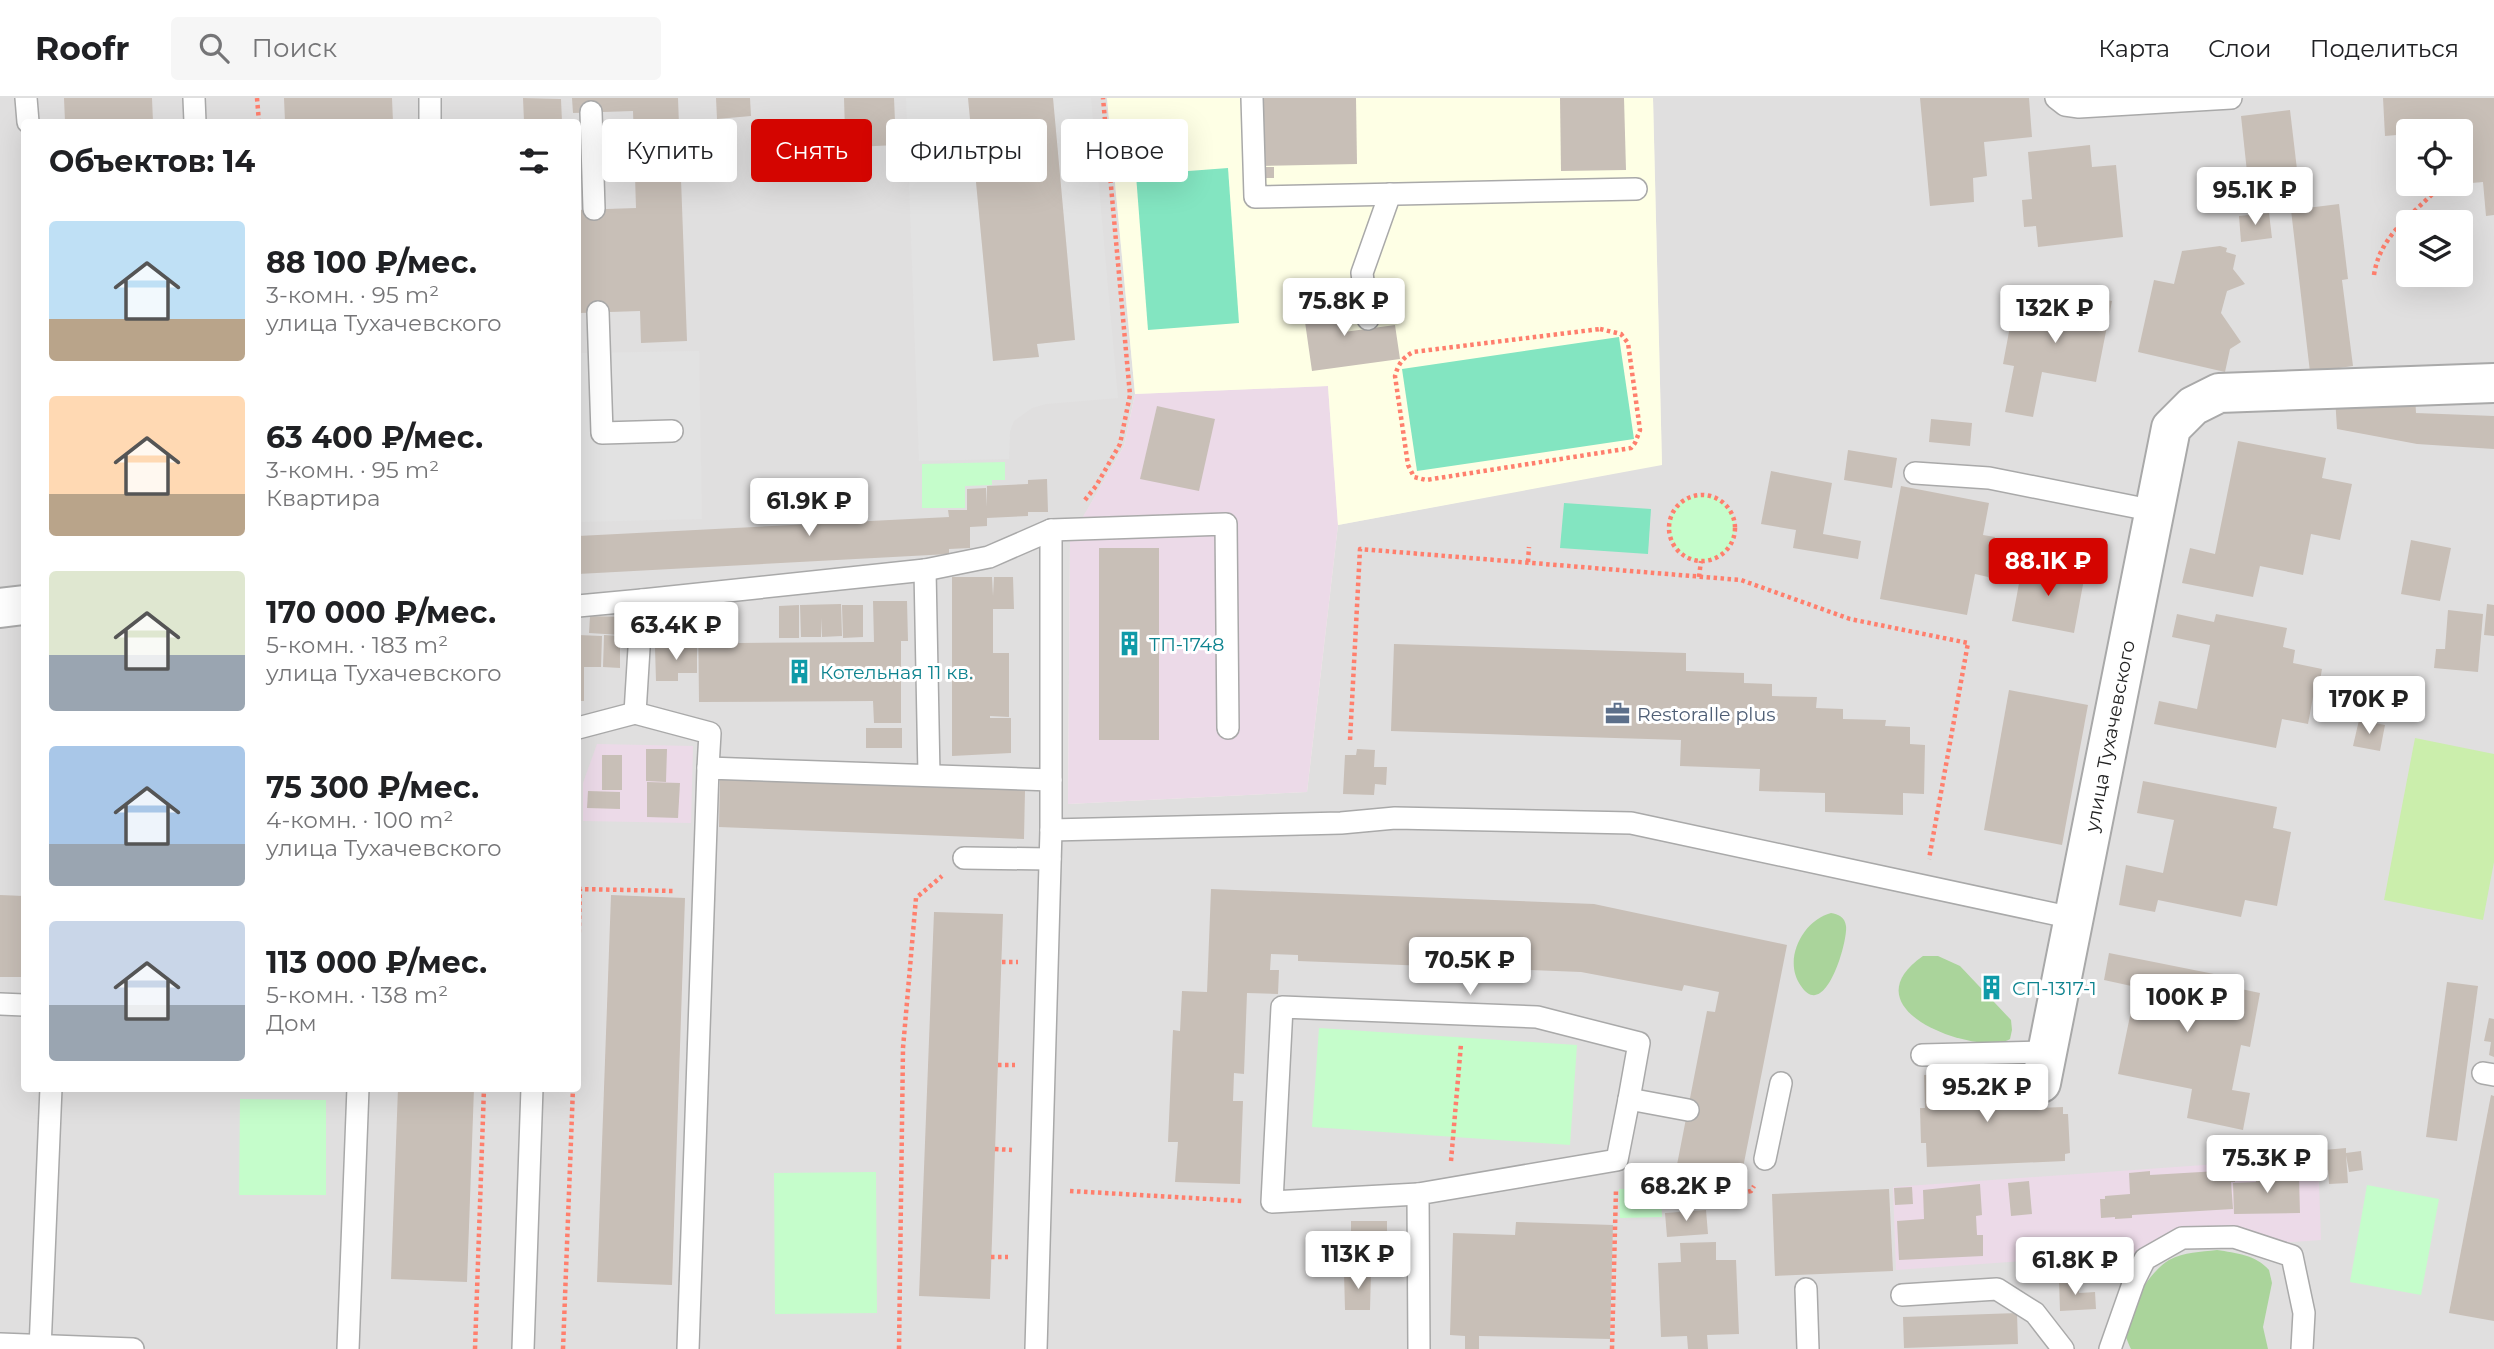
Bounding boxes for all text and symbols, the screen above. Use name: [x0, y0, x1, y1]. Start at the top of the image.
search box: [171, 17, 661, 80]
text: Roofr: [35, 28, 129, 68]
icon: search: [195, 29, 233, 67]
text: Поиск: [251, 32, 337, 64]
text: Карта: [2098, 34, 2170, 63]
text: Слои: [2208, 34, 2272, 63]
text: Поделиться: [2310, 34, 2459, 63]
chip: Купить: [602, 119, 737, 182]
chip: Снять: [751, 119, 872, 182]
chip: Фильтры: [886, 119, 1047, 182]
chip: Новое: [1061, 119, 1188, 182]
map controls: [2396, 119, 2473, 287]
button: locate: [2396, 119, 2473, 196]
icon: filters: [515, 142, 553, 180]
text: Объектов: 14: [49, 143, 255, 180]
pin: 95.1K ₽: [2190, 167, 2320, 227]
text: 95.1K ₽: [2213, 176, 2297, 204]
button: layers: [2396, 210, 2473, 287]
text: 88 100 ₽/мес.: [266, 244, 477, 281]
icon: home: [105, 249, 189, 333]
pin: 75.8K ₽: [1279, 278, 1409, 338]
text: 3-комн. · 95 m²: [266, 281, 439, 309]
pin: 132K ₽: [1998, 286, 2112, 345]
text: 75.8K ₽: [1299, 287, 1389, 315]
text: 132K ₽: [2016, 294, 2094, 322]
text: улица Тухачевского: [266, 309, 502, 337]
text: 63 400 ₽/мес.: [266, 419, 483, 456]
icon: home: [105, 424, 189, 508]
text: 3-комн. · 95 m²: [266, 456, 439, 484]
pin: 61.9K ₽: [744, 478, 874, 538]
text: Квартира: [266, 484, 380, 512]
text: 61.9K ₽: [766, 487, 852, 515]
pin: 88.1K ₽: [1983, 538, 2113, 598]
text: 88.1K ₽: [2005, 547, 2091, 575]
text: 170 000 ₽/мес.: [266, 594, 496, 631]
icon: home: [105, 599, 189, 683]
pin: 63.4K ₽: [611, 602, 741, 662]
text: 63.4K ₽: [630, 611, 722, 639]
building icon: ТП-1748: [1115, 630, 1143, 658]
text: 5-комн. · 183 m²: [266, 631, 448, 659]
place label: ТП-1748: [1149, 633, 1224, 656]
street label: улица Тухачевского: [2080, 638, 2140, 835]
building icon: Котельная 11 кв.: [786, 658, 814, 686]
text: улица Тухачевского: [266, 659, 502, 687]
place label: Котельная 11 кв.: [820, 661, 973, 684]
pin: 170K ₽: [2312, 676, 2426, 736]
text: 170K ₽: [2329, 685, 2409, 713]
office icon: Restoralle plus: [1603, 700, 1631, 728]
place label: Restoralle plus: [1637, 703, 1776, 726]
text: 75 300 ₽/мес.: [266, 769, 479, 806]
icon: home: [105, 774, 189, 858]
text: 4-комн. · 100 m²: [266, 806, 453, 834]
text: улица Тухачевского: [266, 834, 502, 862]
pin: 70.5K ₽: [1405, 937, 1535, 997]
text: 113 000 ₽/мес.: [266, 944, 487, 981]
text: 70.5K ₽: [1425, 946, 1515, 974]
icon: home: [105, 949, 189, 1033]
building icon: СП-1317-1: [1978, 974, 2006, 1002]
pin: 100K ₽: [2130, 974, 2244, 1034]
place label: СП-1317-1: [2012, 977, 2097, 1000]
text: 5-комн. · 138 m²: [266, 981, 448, 1009]
text: 100K ₽: [2146, 983, 2228, 1011]
text: Дом: [266, 1009, 317, 1037]
pin: 95.2K ₽: [1922, 1065, 2052, 1124]
text: 95.2K ₽: [1942, 1073, 2032, 1101]
pin: 75.3K ₽: [2202, 1136, 2332, 1195]
text: 75.3K ₽: [2223, 1144, 2311, 1172]
pin: 68.2K ₽: [1621, 1164, 1751, 1223]
text: 68.2K ₽: [1640, 1172, 1732, 1200]
pin: 113K ₽: [1301, 1232, 1415, 1291]
pin: 61.8K ₽: [2010, 1238, 2140, 1297]
text: 113K ₽: [1321, 1240, 1395, 1268]
text: 61.8K ₽: [2032, 1246, 2118, 1274]

